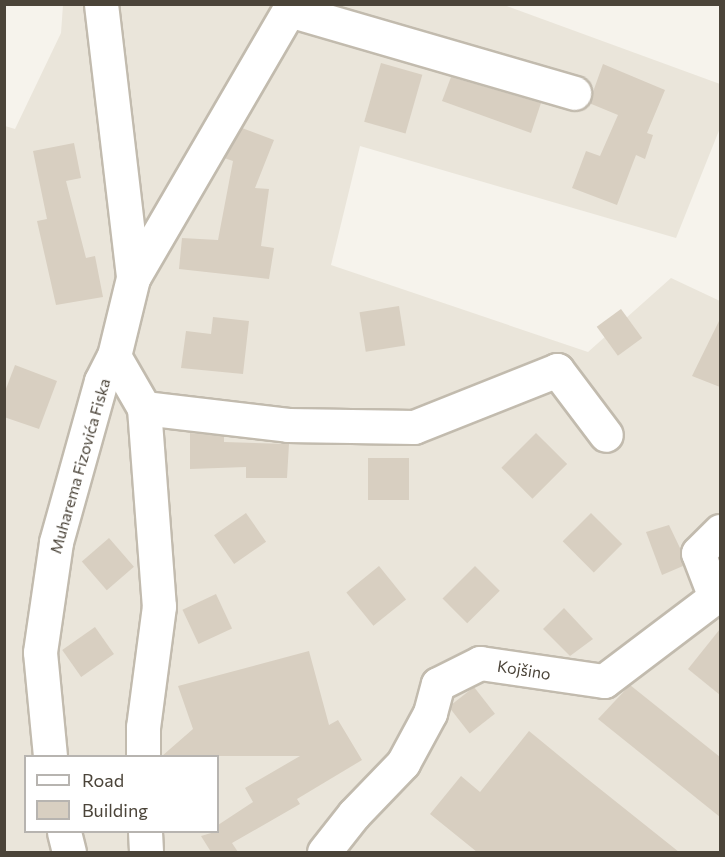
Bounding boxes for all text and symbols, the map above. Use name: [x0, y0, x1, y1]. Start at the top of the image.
street label: Muharema Fizovića Fiska: [46, 376, 114, 556]
street label: Kojšino: [496, 656, 552, 684]
legend: [24, 755, 219, 833]
text: Road: [82, 769, 124, 791]
text: Building: [82, 799, 148, 821]

